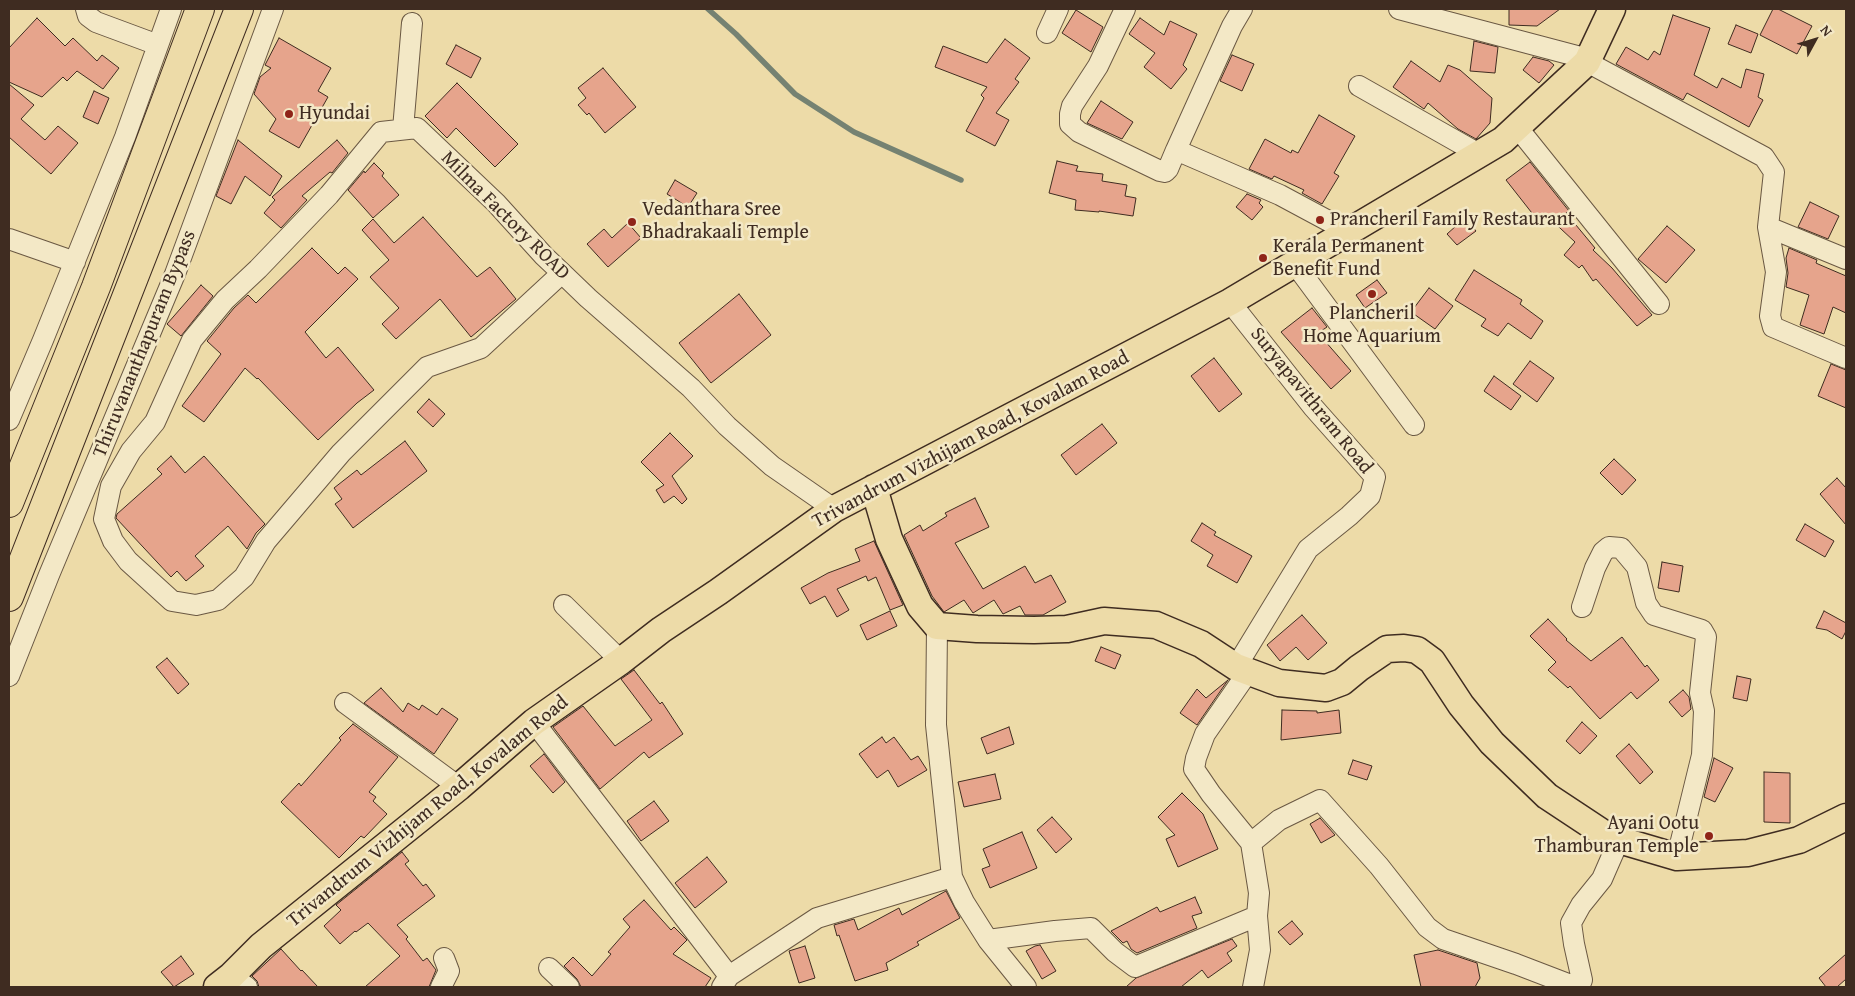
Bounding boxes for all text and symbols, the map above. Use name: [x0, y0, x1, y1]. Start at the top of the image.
north arrow: [1790, 15, 1840, 65]
text: N: [1816, 21, 1837, 40]
place label: Hyundai: [299, 102, 370, 126]
marker: Hyundai: [283, 108, 295, 120]
street label: Milma Factory ROAD: [436, 147, 574, 285]
place label: Vedanthara Sree Bhadrakaali Temple: [642, 198, 809, 245]
place label: Prancheril Family Restaurant: [1330, 208, 1575, 232]
marker: Prancheril Family Restaurant: [1314, 214, 1326, 226]
marker: Vedanthara Sree Bhadrakaali Temple: [626, 216, 638, 228]
street label: Thiruvananthapuram Bypass: [88, 227, 202, 461]
place label: Kerala Permanent Benefit Fund: [1273, 235, 1424, 282]
marker: Kerala Permanent Benefit Fund: [1257, 252, 1269, 264]
marker: Plancheril Home Aquarium: [1366, 288, 1378, 300]
place label: Plancheril Home Aquarium: [1303, 302, 1441, 349]
street label: Suryapavithram Road: [1244, 323, 1378, 479]
street label: Trivandrum Vizhijam Road, Kovalam Road: [809, 346, 1133, 534]
street label: Trivandrum Vizhijam Road, Kovalam Road: [282, 691, 574, 933]
place label: Ayani Ootu Thamburan Temple: [1535, 812, 1699, 859]
marker: Ayani Ootu Thamburan Temple: [1703, 830, 1715, 842]

